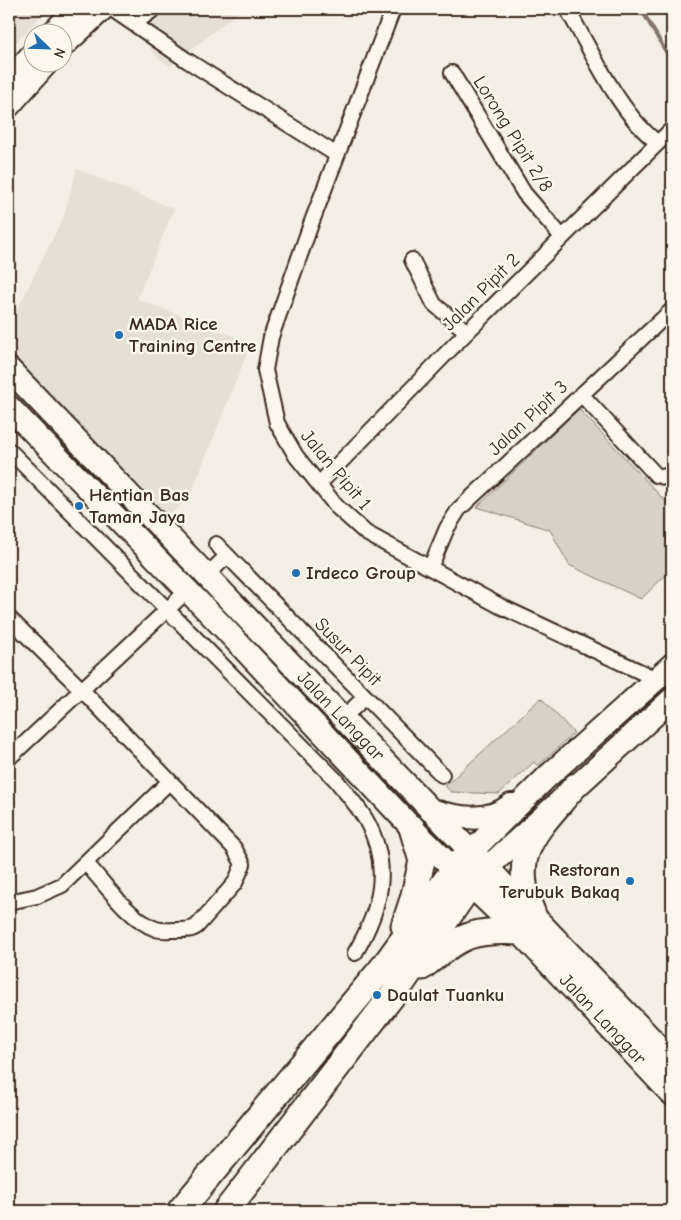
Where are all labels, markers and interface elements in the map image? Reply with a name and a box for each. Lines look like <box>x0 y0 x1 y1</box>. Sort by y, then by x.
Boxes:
north arrow <box>22 22 72 72</box>
text: N <box>50 45 69 60</box>
street label: Lorong Pipit 2/8 <box>469 72 557 196</box>
street label: Jalan Pipit 2 <box>438 249 524 335</box>
place label: MADA Rice Training Centre <box>129 313 256 357</box>
marker: MADA Rice Training Centre <box>113 329 125 341</box>
street label: Jalan Pipit 3 <box>484 376 572 460</box>
street label: Jalan Pipit 1 <box>296 425 376 515</box>
place label: Hentian Bas Taman Jaya <box>89 484 189 528</box>
marker: Hentian Bas Taman Jaya <box>73 500 85 512</box>
place label: Irdeco Group <box>306 562 416 584</box>
marker: Irdeco Group <box>290 567 302 579</box>
street label: Susur Pipit <box>310 613 386 691</box>
street label: Jalan Langgar <box>293 666 389 766</box>
place label: Restoran Terubuk Bakaq <box>499 859 620 903</box>
marker: Restoran Terubuk Bakaq <box>624 875 636 887</box>
street label: Jalan Langgar <box>555 969 651 1070</box>
place label: Daulat Tuanku <box>387 984 504 1006</box>
marker: Daulat Tuanku <box>371 989 383 1001</box>

